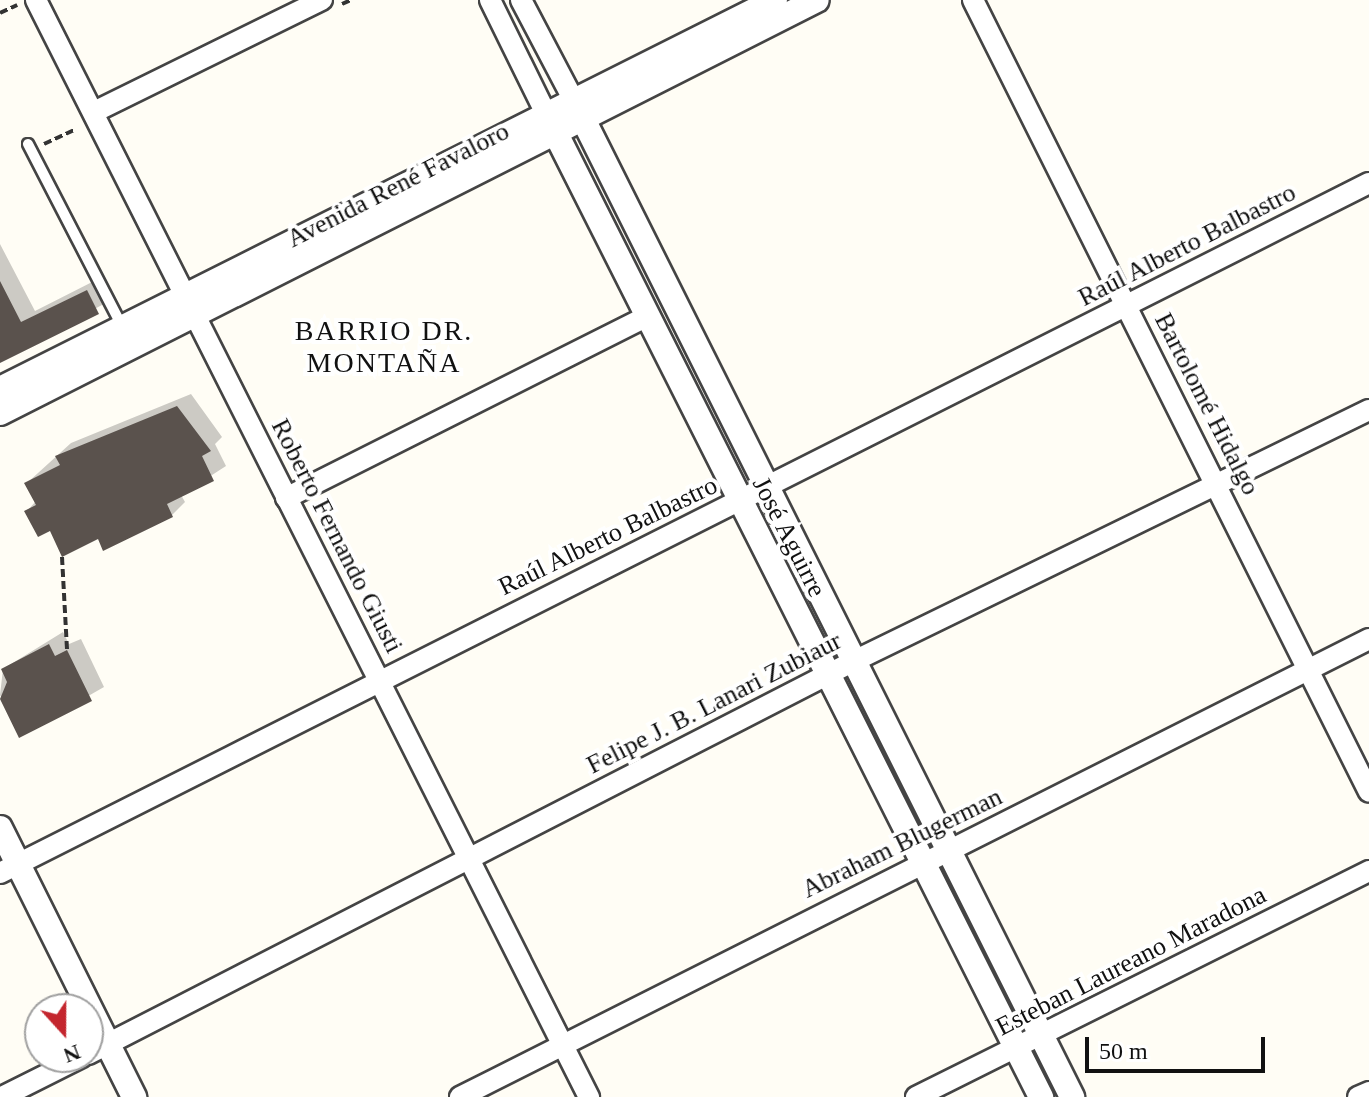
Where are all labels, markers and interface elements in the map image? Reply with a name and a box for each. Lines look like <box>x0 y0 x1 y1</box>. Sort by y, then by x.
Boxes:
street label: Avenida René Favaloro <box>282 115 514 255</box>
street label: Raúl Alberto Balbastro <box>1072 176 1302 314</box>
street label: Bartolomé Hidalgo <box>1148 308 1266 500</box>
district label: BARRIO DR. MONTAÑA <box>295 314 473 380</box>
street label: Roberto Fernando Giusti <box>264 414 410 658</box>
street label: Raúl Alberto Balbastro <box>493 469 723 603</box>
street label: José Aguirre <box>745 471 833 603</box>
street label: Felipe J. B. Lanari Zubiaur <box>581 625 847 781</box>
street label: Abraham Blugerman <box>797 781 1007 905</box>
street label: Esteban Laureano Maradona <box>991 879 1271 1043</box>
north arrow <box>24 993 104 1073</box>
scale bar <box>1089 1021 1269 1071</box>
text: 50 m <box>1099 1038 1148 1064</box>
text: N <box>60 1039 84 1069</box>

